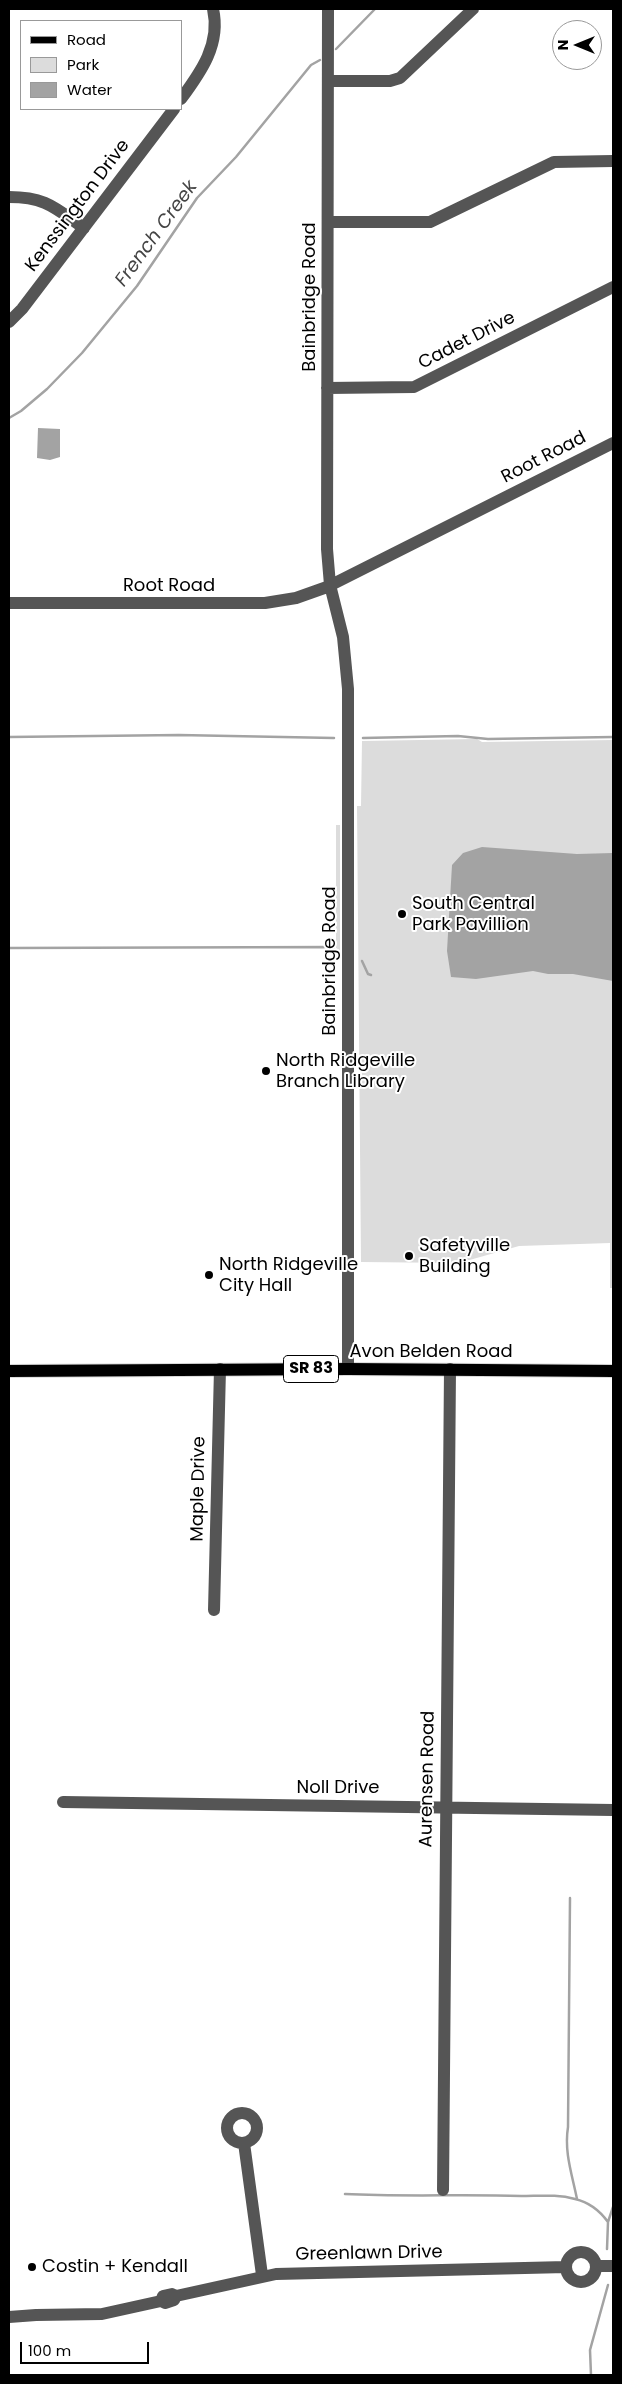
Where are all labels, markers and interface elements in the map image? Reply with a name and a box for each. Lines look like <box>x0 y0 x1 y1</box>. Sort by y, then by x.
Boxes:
legend <box>20 20 182 110</box>
north arrow <box>552 20 602 70</box>
text: Road <box>67 29 106 50</box>
text: N <box>553 40 573 50</box>
text: Park <box>67 54 99 75</box>
text: Water <box>67 79 112 100</box>
street label: Kenssington Drive <box>21 136 135 276</box>
water label: French Creek <box>111 177 203 291</box>
street label: Bainbridge Road <box>299 222 321 372</box>
street label: Cadet Drive <box>415 307 519 375</box>
street label: Root Road <box>498 427 590 489</box>
street label: Root Road <box>123 575 215 597</box>
street label: Bainbridge Road <box>319 886 341 1036</box>
place label: South Central Park Pavillion <box>412 893 535 936</box>
marker: South Central Park Pavillion <box>396 908 408 920</box>
place label: North Ridgeville Branch Library <box>276 1050 415 1092</box>
marker: North Ridgeville Branch Library <box>260 1065 272 1077</box>
place label: Safetyville Building <box>419 1235 510 1278</box>
marker: Safetyville Building <box>403 1250 415 1262</box>
place label: North Ridgeville City Hall <box>219 1254 358 1296</box>
marker: North Ridgeville City Hall <box>203 1269 215 1281</box>
street label: Avon Belden Road <box>349 1341 513 1363</box>
road number: SR 83 <box>284 1356 338 1382</box>
street label: Maple Drive <box>187 1436 211 1542</box>
street label: Aurensen Road <box>416 1710 440 1848</box>
street label: Noll Drive <box>297 1777 379 1799</box>
street label: Greenlawn Drive <box>295 2242 443 2266</box>
place label: Costin + Kendall <box>42 2256 188 2278</box>
marker: Costin + Kendall <box>26 2261 38 2273</box>
scale bar <box>22 2332 151 2364</box>
text: 100 m <box>28 2340 71 2361</box>

